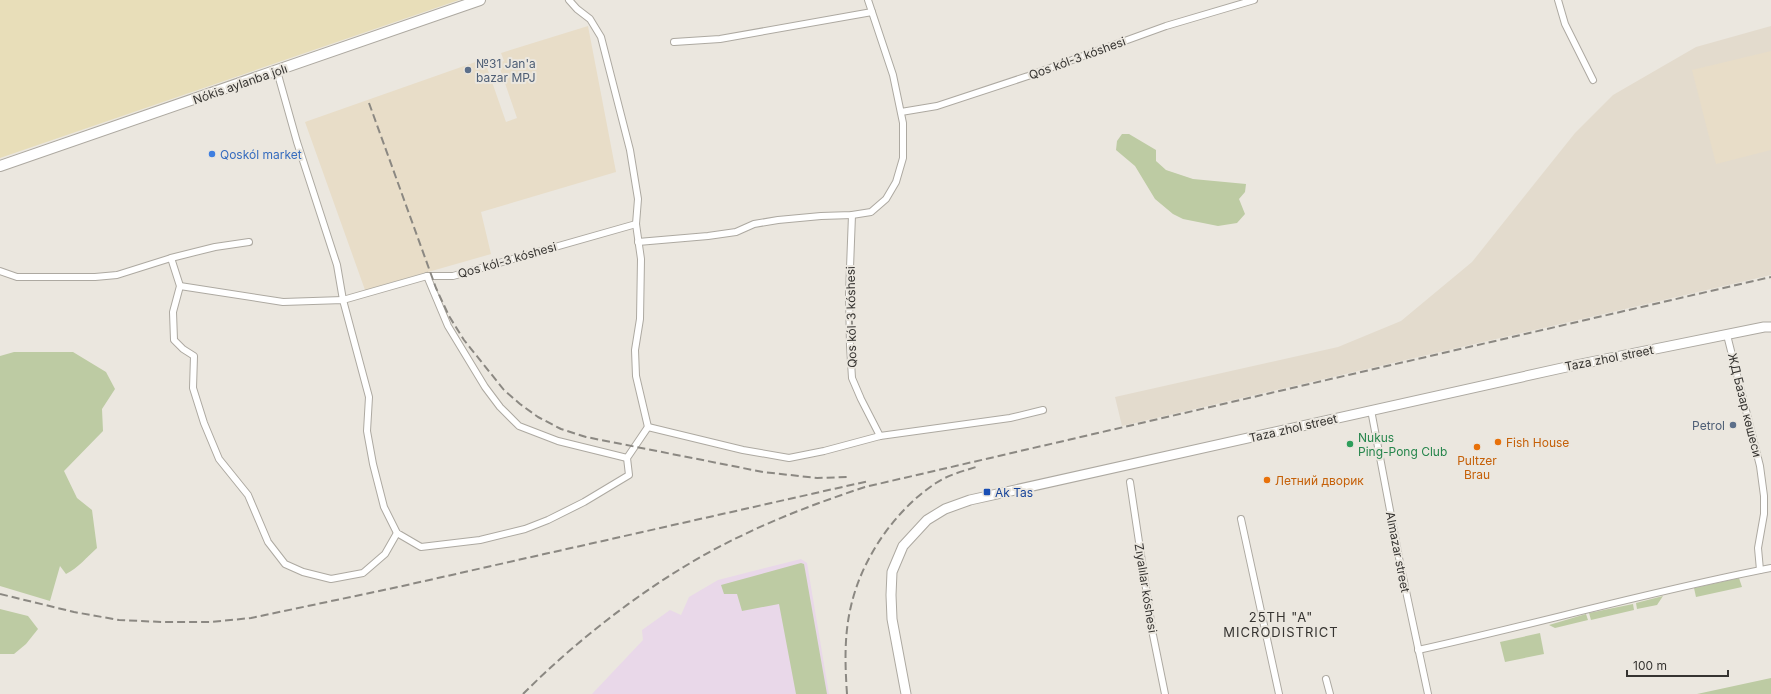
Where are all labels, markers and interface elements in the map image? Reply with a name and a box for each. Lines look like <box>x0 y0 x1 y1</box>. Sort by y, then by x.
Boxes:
street label: Qos kól-3 kóshesi <box>1027 34 1128 82</box>
place label: №31 Jan'a bazar MPJ <box>476 56 536 85</box>
street label: Nókis aylanba jolı <box>191 61 289 107</box>
marker: №31 Jan'a bazar MPJ <box>463 65 473 75</box>
place label: Qoskól market <box>220 147 302 162</box>
marker: Qoskól market <box>207 149 217 159</box>
street label: Qos kól-3 kóshesi <box>456 239 558 281</box>
street label: Qos kól-3 kóshesi <box>843 266 859 368</box>
street label: Taza zhol street <box>1563 342 1655 374</box>
street label: ЖД Базар көшеси <box>1725 351 1765 459</box>
street label: Taza zhol street <box>1247 411 1339 445</box>
place label: Petrol <box>1692 418 1725 433</box>
marker: Petrol <box>1728 420 1738 430</box>
place label: Nukus Ping-Pong Club <box>1358 430 1447 459</box>
place label: Fish House <box>1506 435 1569 450</box>
marker: Fish House <box>1493 437 1503 447</box>
marker: Nukus Ping-Pong Club <box>1345 439 1355 449</box>
marker: Pultzer Brau <box>1472 442 1482 452</box>
place label: Pultzer Brau <box>1457 453 1497 482</box>
place label: Летний дворик <box>1275 473 1364 488</box>
marker: Летний дворик <box>1262 475 1272 485</box>
place label: Ak Tas <box>995 485 1033 500</box>
marker: Ak Tas <box>982 487 992 497</box>
street label: Almazar street <box>1383 510 1413 594</box>
street label: Zıyalılar kóshesi <box>1132 542 1160 634</box>
district label: 25TH "A" MICRODISTRICT <box>1223 609 1339 640</box>
scale bar <box>1627 652 1728 678</box>
text: 100 m <box>1633 658 1667 673</box>

